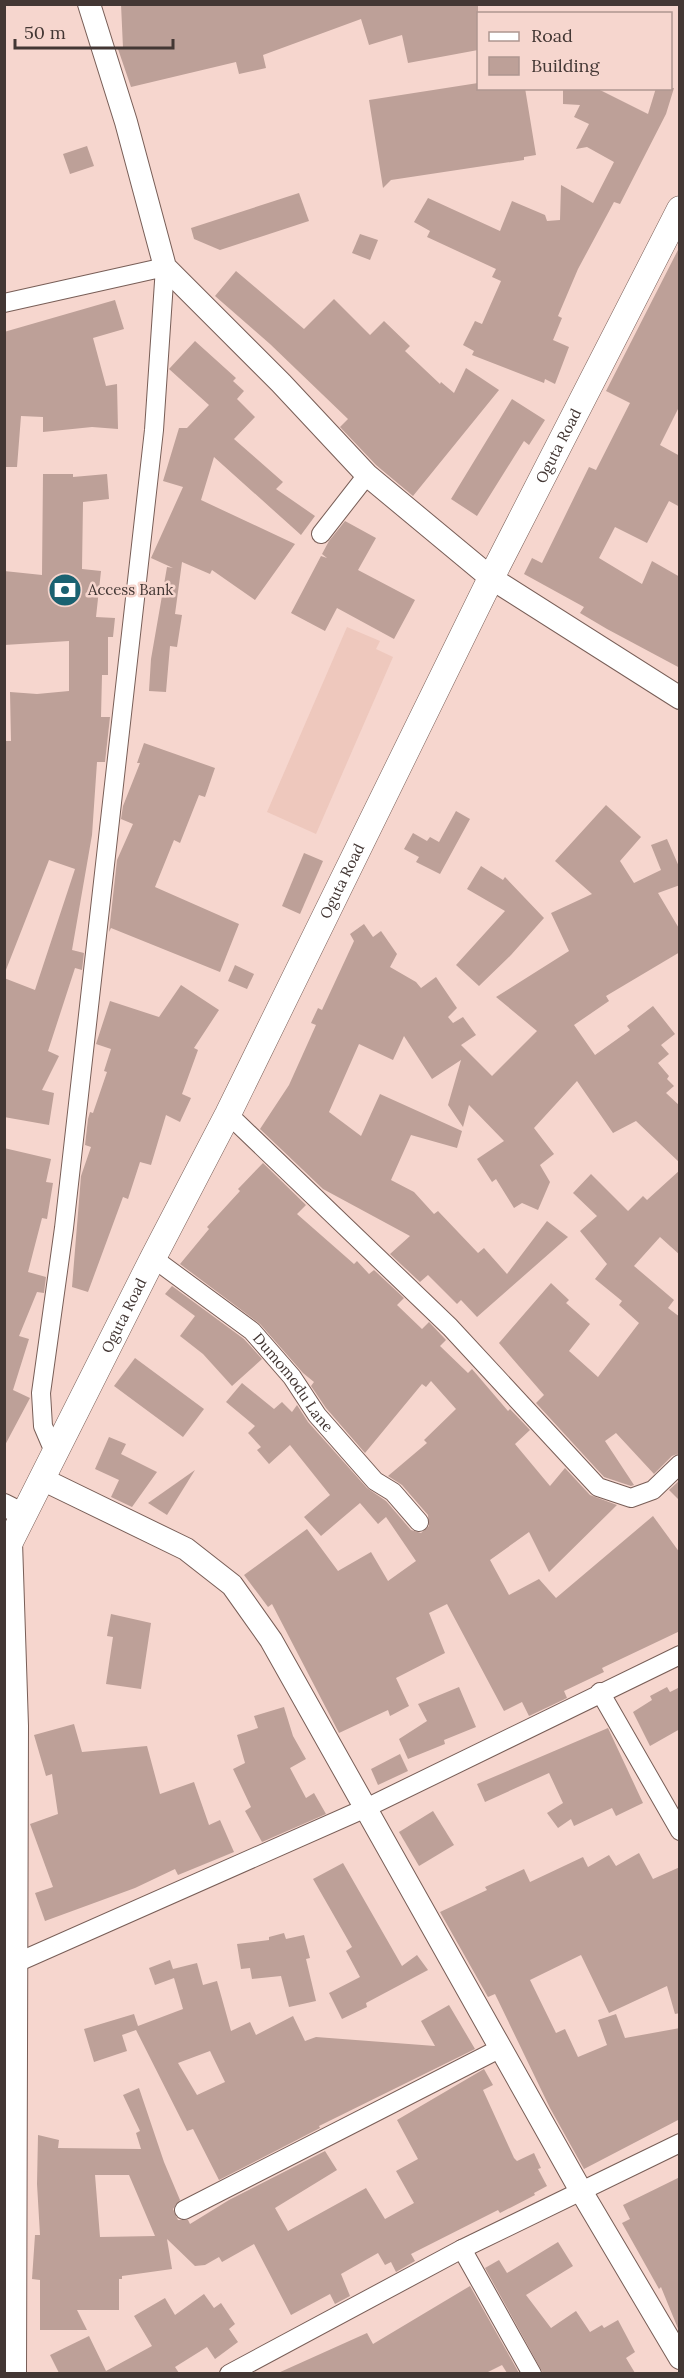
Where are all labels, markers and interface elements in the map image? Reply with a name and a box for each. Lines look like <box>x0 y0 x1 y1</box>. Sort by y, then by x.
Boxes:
scale bar <box>15 12 172 50</box>
legend <box>477 12 672 90</box>
text: 50 m <box>24 21 66 44</box>
text: Road <box>531 24 573 47</box>
text: Building <box>531 54 601 77</box>
street label: Oguta Road <box>531 405 585 486</box>
bank icon: Access Bank <box>47 572 83 608</box>
place label: Access Bank <box>87 580 173 599</box>
street label: Oguta Road <box>315 840 368 922</box>
street label: Oguta Road <box>97 1275 150 1356</box>
street label: Dumomodu Lane <box>249 1329 338 1436</box>

